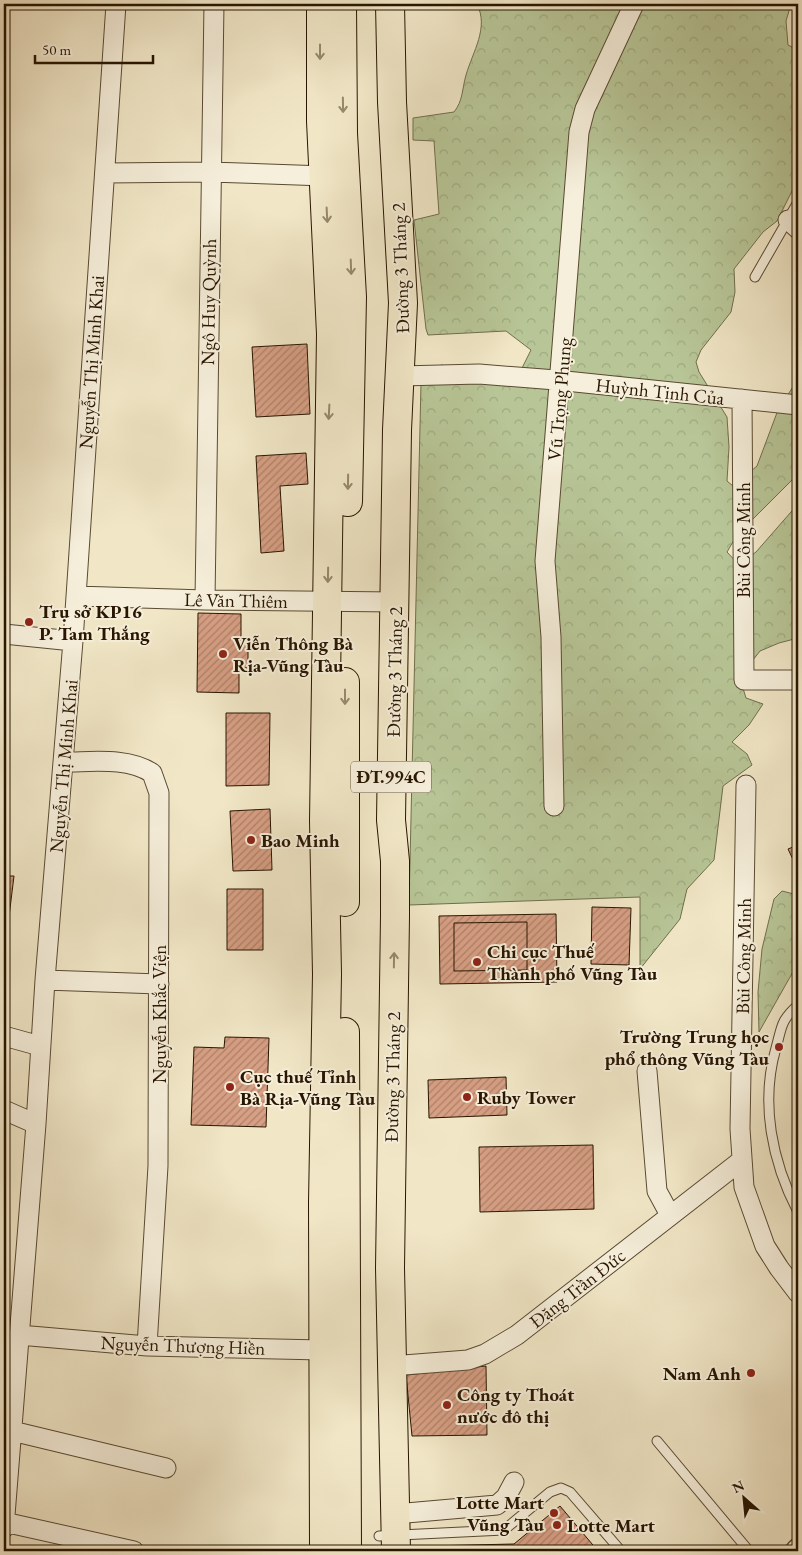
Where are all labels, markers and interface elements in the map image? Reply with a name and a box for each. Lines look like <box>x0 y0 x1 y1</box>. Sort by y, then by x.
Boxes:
scale bar <box>35 32 152 64</box>
text: 50 m <box>42 40 71 59</box>
one-way arrow <box>315 44 325 60</box>
one-way arrow <box>338 97 347 113</box>
street label: Đường 3 Tháng 2 <box>386 202 415 334</box>
one-way arrow <box>322 207 331 223</box>
street label: Ngô Huy Quỳnh <box>195 238 222 366</box>
one-way arrow <box>346 259 356 275</box>
street label: Nguyễn Thị Minh Khai <box>73 274 110 450</box>
street label: Vũ Trọng Phụng <box>542 336 577 462</box>
street label: Huỳnh Tịnh Của <box>594 372 726 411</box>
one-way arrow <box>325 404 334 420</box>
one-way arrow <box>343 474 353 490</box>
street label: Bùi Công Minh <box>731 482 756 598</box>
one-way arrow <box>323 566 333 582</box>
street label: Lê Văn Thiêm <box>184 587 288 614</box>
place label: Trụ sở KP16 P. Tam Thắng <box>39 599 150 646</box>
street label: Đường 3 Tháng 2 <box>381 606 408 738</box>
marker: Trụ sở KP16 P. Tam Thắng <box>23 616 35 628</box>
place label: Viễn Thông Bà Rịa-Vũng Tàu <box>233 631 354 678</box>
marker: Viễn Thông Bà Rịa-Vũng Tàu <box>217 648 229 660</box>
street label: Nguyễn Thị Minh Khai <box>43 678 84 854</box>
one-way arrow <box>340 688 350 705</box>
road number: ĐT.994C <box>351 762 431 792</box>
place label: Bao Minh <box>261 828 340 853</box>
marker: Bao Minh <box>245 834 257 846</box>
street label: Bùi Công Minh <box>730 897 757 1014</box>
place label: Chi cục Thuế Thành phố Vũng Tàu <box>487 939 658 986</box>
street label: Nguyễn Khắc Viện <box>147 945 172 1083</box>
one-way arrow <box>389 952 399 968</box>
marker: Chi cục Thuế Thành phố Vũng Tàu <box>471 956 483 968</box>
street label: Đường 3 Tháng 2 <box>379 1011 406 1143</box>
place label: Trường Trung học phổ thông Vũng Tàu <box>605 1024 770 1071</box>
marker: Trường Trung học phổ thông Vũng Tàu <box>773 1041 785 1053</box>
place label: Cục thuế Tỉnh Bà Rịa-Vũng Tàu <box>240 1064 376 1111</box>
marker: Cục thuế Tỉnh Bà Rịa-Vũng Tàu <box>224 1081 236 1093</box>
place label: Ruby Tower <box>477 1085 576 1110</box>
marker: Ruby Tower <box>461 1091 473 1103</box>
street label: Đặng Trần Đức <box>524 1243 631 1334</box>
street label: Nguyễn Thượng Hiền <box>100 1330 266 1361</box>
place label: Nam Anh <box>663 1361 741 1386</box>
marker: Nam Anh <box>745 1367 757 1379</box>
place label: Công ty Thoát nước đô thị <box>457 1382 574 1429</box>
marker: Công ty Thoát nước đô thị <box>441 1399 453 1411</box>
north arrow <box>720 1472 770 1522</box>
text: N <box>729 1476 748 1497</box>
place label: Lotte Mart Vũng Tàu <box>456 1490 545 1537</box>
marker: Lotte Mart Vũng Tàu <box>548 1507 560 1519</box>
place label: Lotte Mart <box>567 1513 655 1538</box>
marker: Lotte Mart <box>551 1519 563 1531</box>

